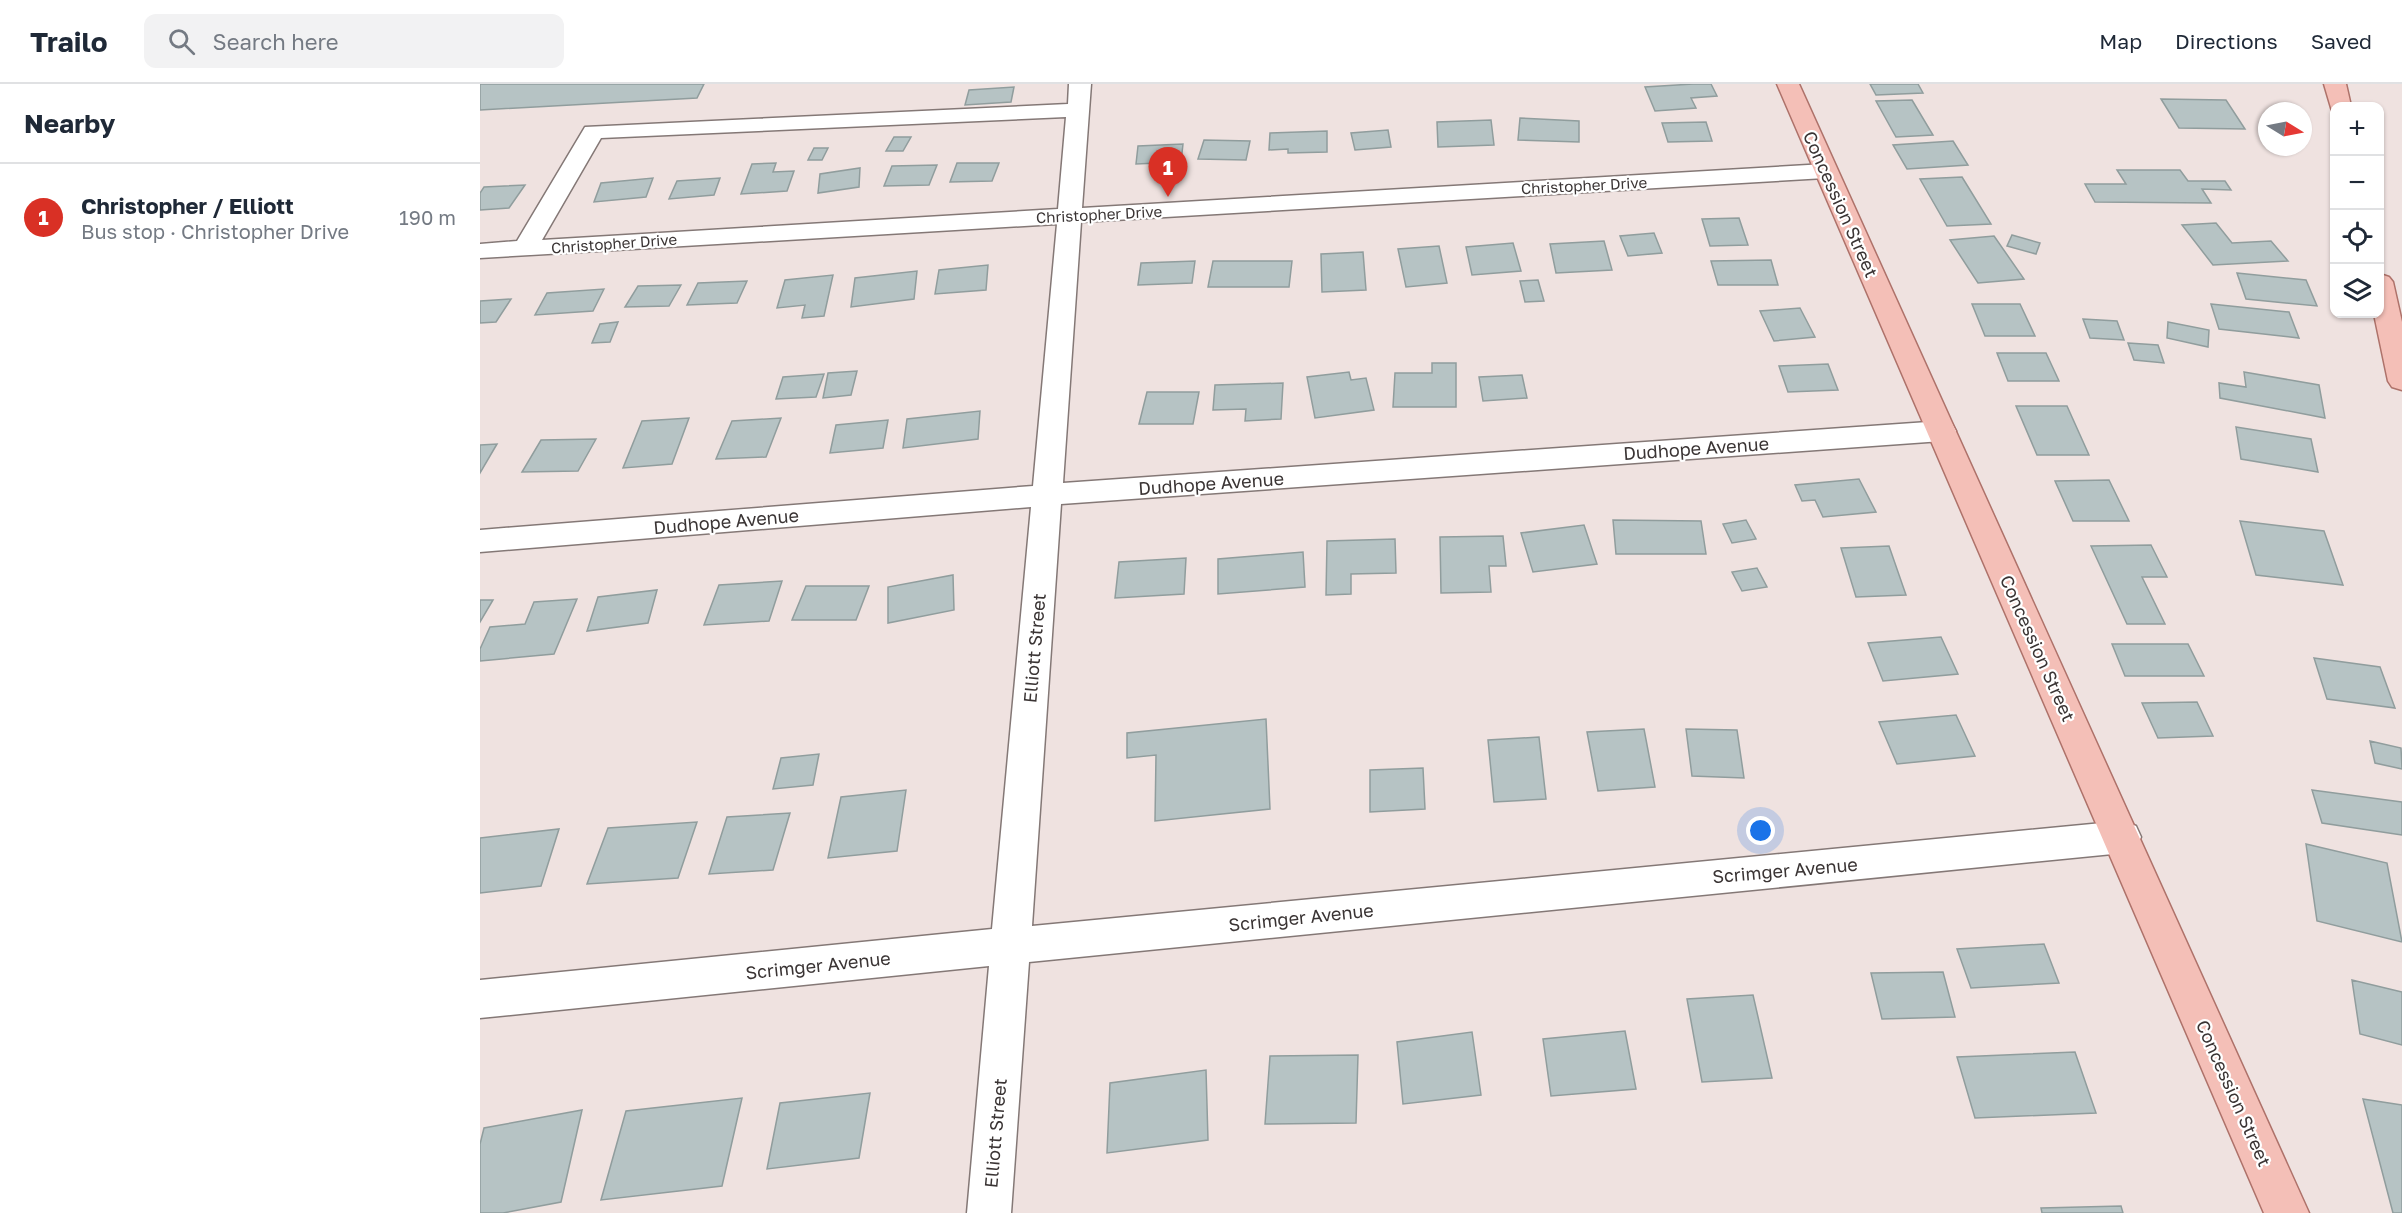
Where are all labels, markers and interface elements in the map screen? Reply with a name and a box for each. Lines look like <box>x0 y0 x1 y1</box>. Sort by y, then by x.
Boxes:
search box <box>144 14 564 68</box>
text: Trailo <box>30 25 108 58</box>
icon: search <box>165 25 198 58</box>
text: Search here <box>213 28 339 55</box>
text: Map <box>2099 28 2142 54</box>
text: Directions <box>2175 28 2278 54</box>
text: Saved <box>2311 28 2372 54</box>
north arrow <box>2258 102 2312 156</box>
map controls <box>2330 102 2384 318</box>
button: + <box>2330 102 2384 156</box>
text: Nearby <box>24 108 115 139</box>
street label: Concession Street <box>1799 127 1883 281</box>
pin: 1 <box>1148 147 1188 197</box>
button: − <box>2330 156 2384 210</box>
street label: Christopher Drive <box>1521 173 1648 197</box>
text: Christopher / Elliott <box>81 192 294 219</box>
street label: Christopher Drive <box>1036 202 1163 226</box>
text: 1 <box>38 205 49 229</box>
text: 190 m <box>399 205 456 229</box>
button: locate <box>2330 210 2384 264</box>
text: Bus stop · Christopher Drive <box>81 219 349 243</box>
street label: Christopher Drive <box>550 230 678 256</box>
button: layers <box>2330 264 2384 318</box>
street label: Dudhope Avenue <box>1622 432 1770 464</box>
street label: Dudhope Avenue <box>1137 467 1285 499</box>
street label: Dudhope Avenue <box>652 504 800 538</box>
street label: Concession Street <box>1996 571 2080 725</box>
street label: Elliott Street <box>1018 592 1050 704</box>
your location <box>1746 816 1775 845</box>
street label: Scrimger Avenue <box>1711 853 1859 887</box>
street label: Scrimger Avenue <box>1227 898 1375 936</box>
street label: Scrimger Avenue <box>744 946 892 984</box>
street label: Concession Street <box>2192 1016 2276 1170</box>
street label: Elliott Street <box>979 1077 1011 1189</box>

